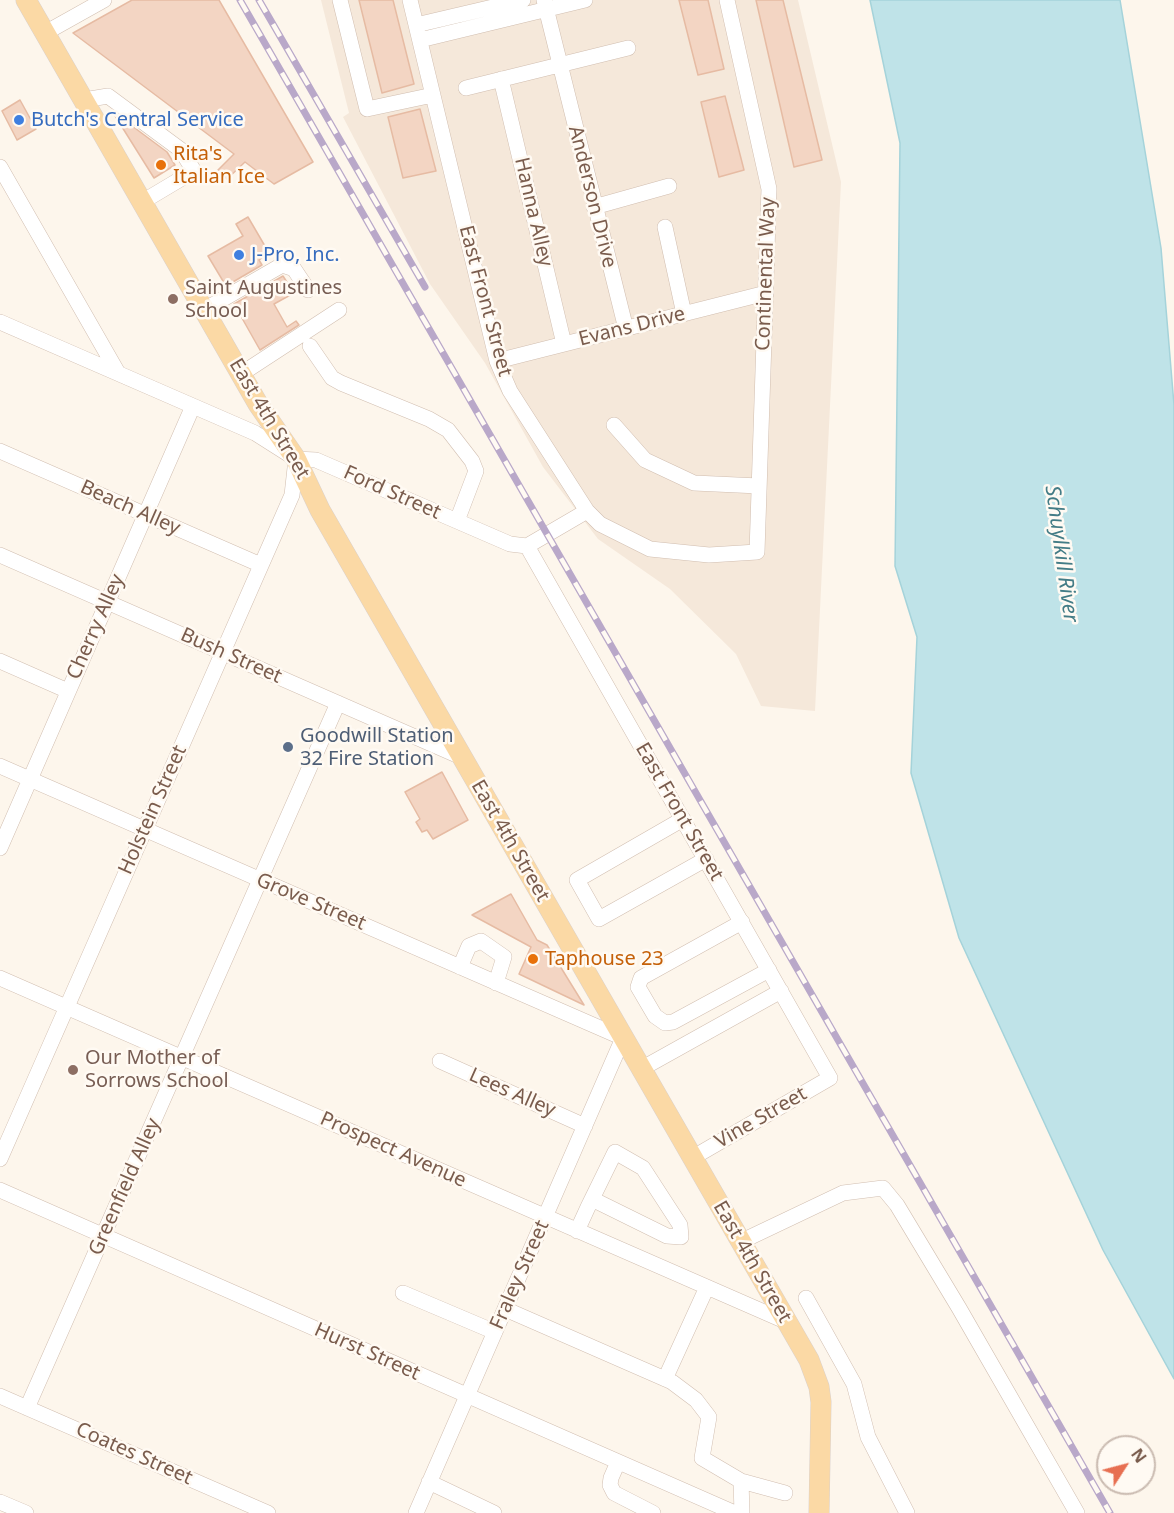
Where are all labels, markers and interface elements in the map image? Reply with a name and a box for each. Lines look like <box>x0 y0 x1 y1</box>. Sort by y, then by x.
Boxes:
place label: Butch's Central Service <box>31 108 244 132</box>
marker: Butch's Central Service <box>12 113 26 127</box>
street label: Anderson Drive <box>563 123 621 271</box>
place label: Rita's Italian Ice <box>173 142 265 189</box>
street label: Hanna Alley <box>509 155 557 269</box>
marker: Rita's Italian Ice <box>154 158 168 172</box>
street label: Continental Way <box>751 197 781 351</box>
street label: East Front Street <box>453 223 517 379</box>
place label: J-Pro, Inc. <box>251 243 340 267</box>
marker: J-Pro, Inc. <box>232 248 246 262</box>
place label: Saint Augustines School <box>185 276 342 323</box>
marker: Saint Augustines School <box>166 292 180 306</box>
street label: Evans Drive <box>576 302 688 352</box>
street label: East 4th Street <box>224 354 314 484</box>
street label: Ford Street <box>340 461 444 525</box>
street label: Beach Alley <box>76 475 184 541</box>
water label: Schuylkill River <box>1039 484 1083 624</box>
street label: Cherry Alley <box>62 571 130 683</box>
street label: Bush Street <box>177 623 285 689</box>
place label: Goodwill Station 32 Fire Station <box>300 724 454 771</box>
street label: East Front Street <box>630 739 728 885</box>
marker: Goodwill Station 32 Fire Station <box>281 740 295 754</box>
street label: Holstein Street <box>114 742 192 878</box>
street label: East 4th Street <box>466 776 554 906</box>
street label: Grove Street <box>253 868 369 936</box>
place label: Taphouse 23 <box>545 947 664 971</box>
marker: Taphouse 23 <box>526 952 540 966</box>
place label: Our Mother of Sorrows School <box>85 1046 229 1093</box>
marker: Our Mother of Sorrows School <box>66 1063 80 1077</box>
street label: Lees Alley <box>465 1063 559 1123</box>
street label: Vine Street <box>711 1082 811 1154</box>
street label: Prospect Avenue <box>316 1107 470 1193</box>
street label: Greenfield Alley <box>84 1115 166 1259</box>
street label: East 4th Street <box>708 1197 796 1327</box>
street label: Fraley Street <box>485 1217 555 1333</box>
street label: Hurst Street <box>310 1318 424 1386</box>
street label: Coates Street <box>72 1418 196 1490</box>
north arrow <box>1096 1435 1156 1495</box>
text: N <box>1126 1444 1152 1467</box>

